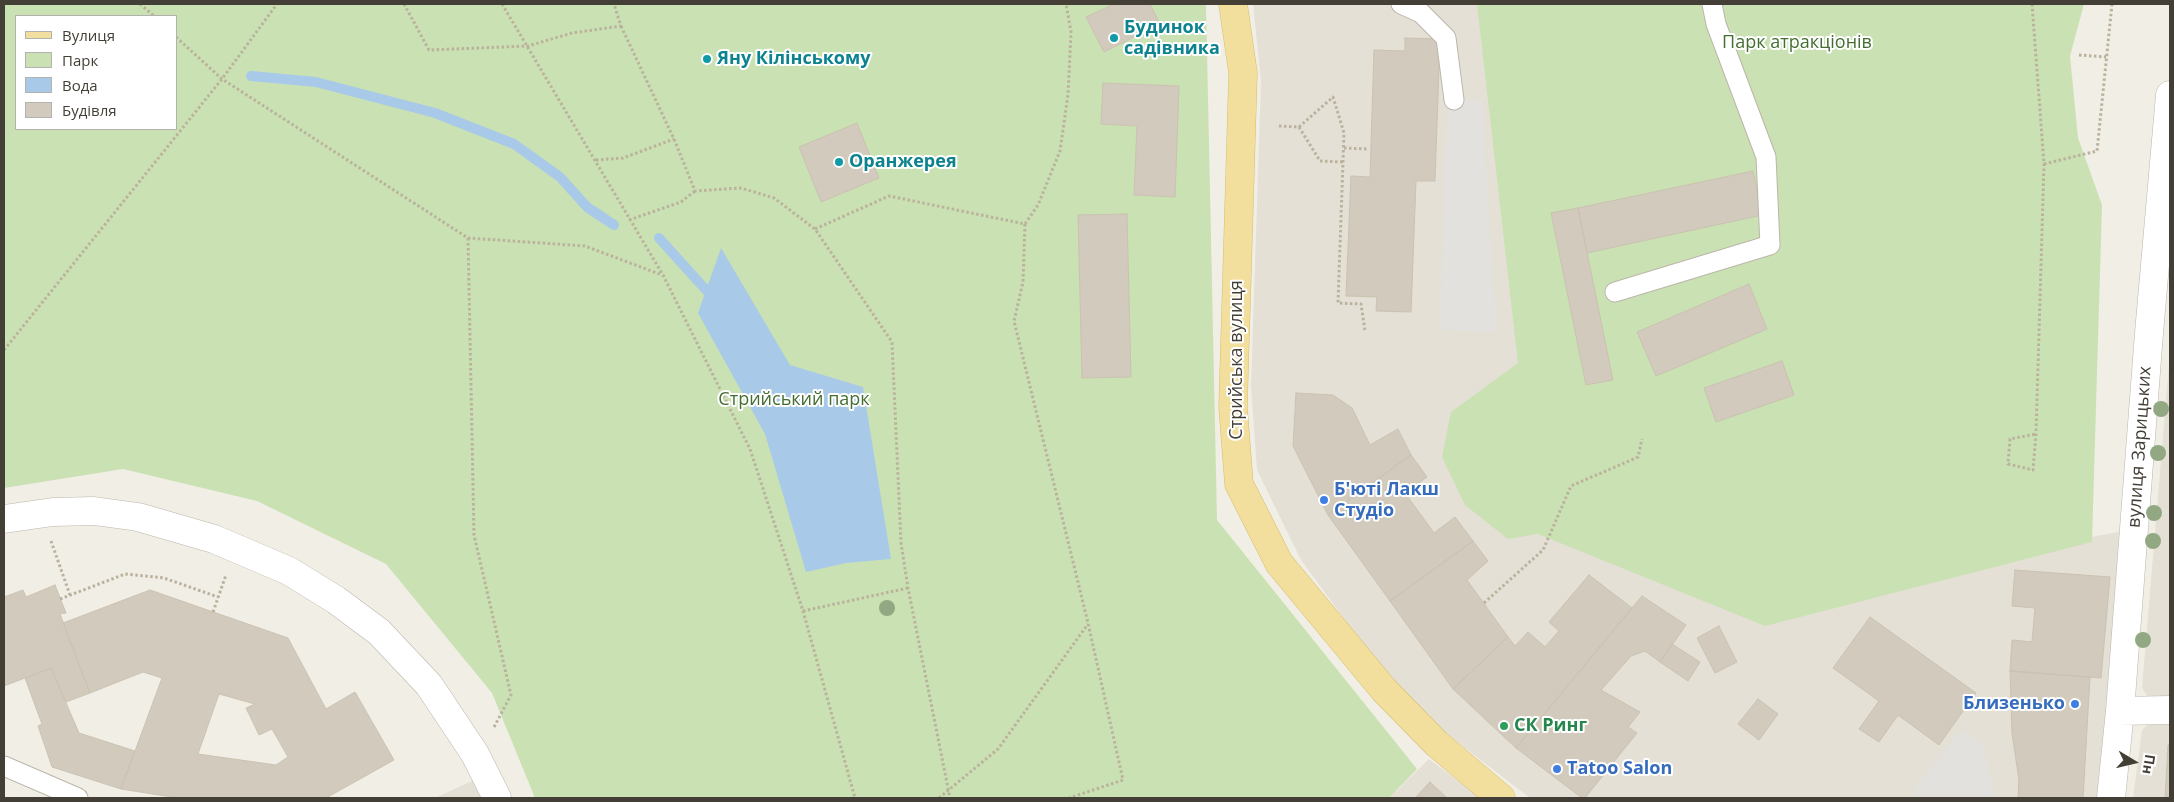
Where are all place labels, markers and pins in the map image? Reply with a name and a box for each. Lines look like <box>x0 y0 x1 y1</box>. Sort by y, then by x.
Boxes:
place label: Будинок садівника <box>1124 17 1220 59</box>
marker: Будинок садівника <box>1108 32 1120 44</box>
place label: Яну Кілінському <box>717 48 870 70</box>
marker: Яну Кілінському <box>701 53 713 65</box>
place label: Оранжерея <box>849 151 957 173</box>
marker: Оранжерея <box>833 156 845 168</box>
place label: Б'юті Лакш Студіо <box>1334 479 1439 522</box>
marker: Б'юті Лакш Студіо <box>1318 494 1330 506</box>
place label: Близенько <box>1963 693 2065 715</box>
marker: Близенько <box>2069 698 2081 710</box>
place label: СК Ринг <box>1514 715 1587 737</box>
marker: СК Ринг <box>1498 720 1510 732</box>
place label: Tatoo Salon <box>1567 758 1672 780</box>
marker: Tatoo Salon <box>1551 763 1563 775</box>

